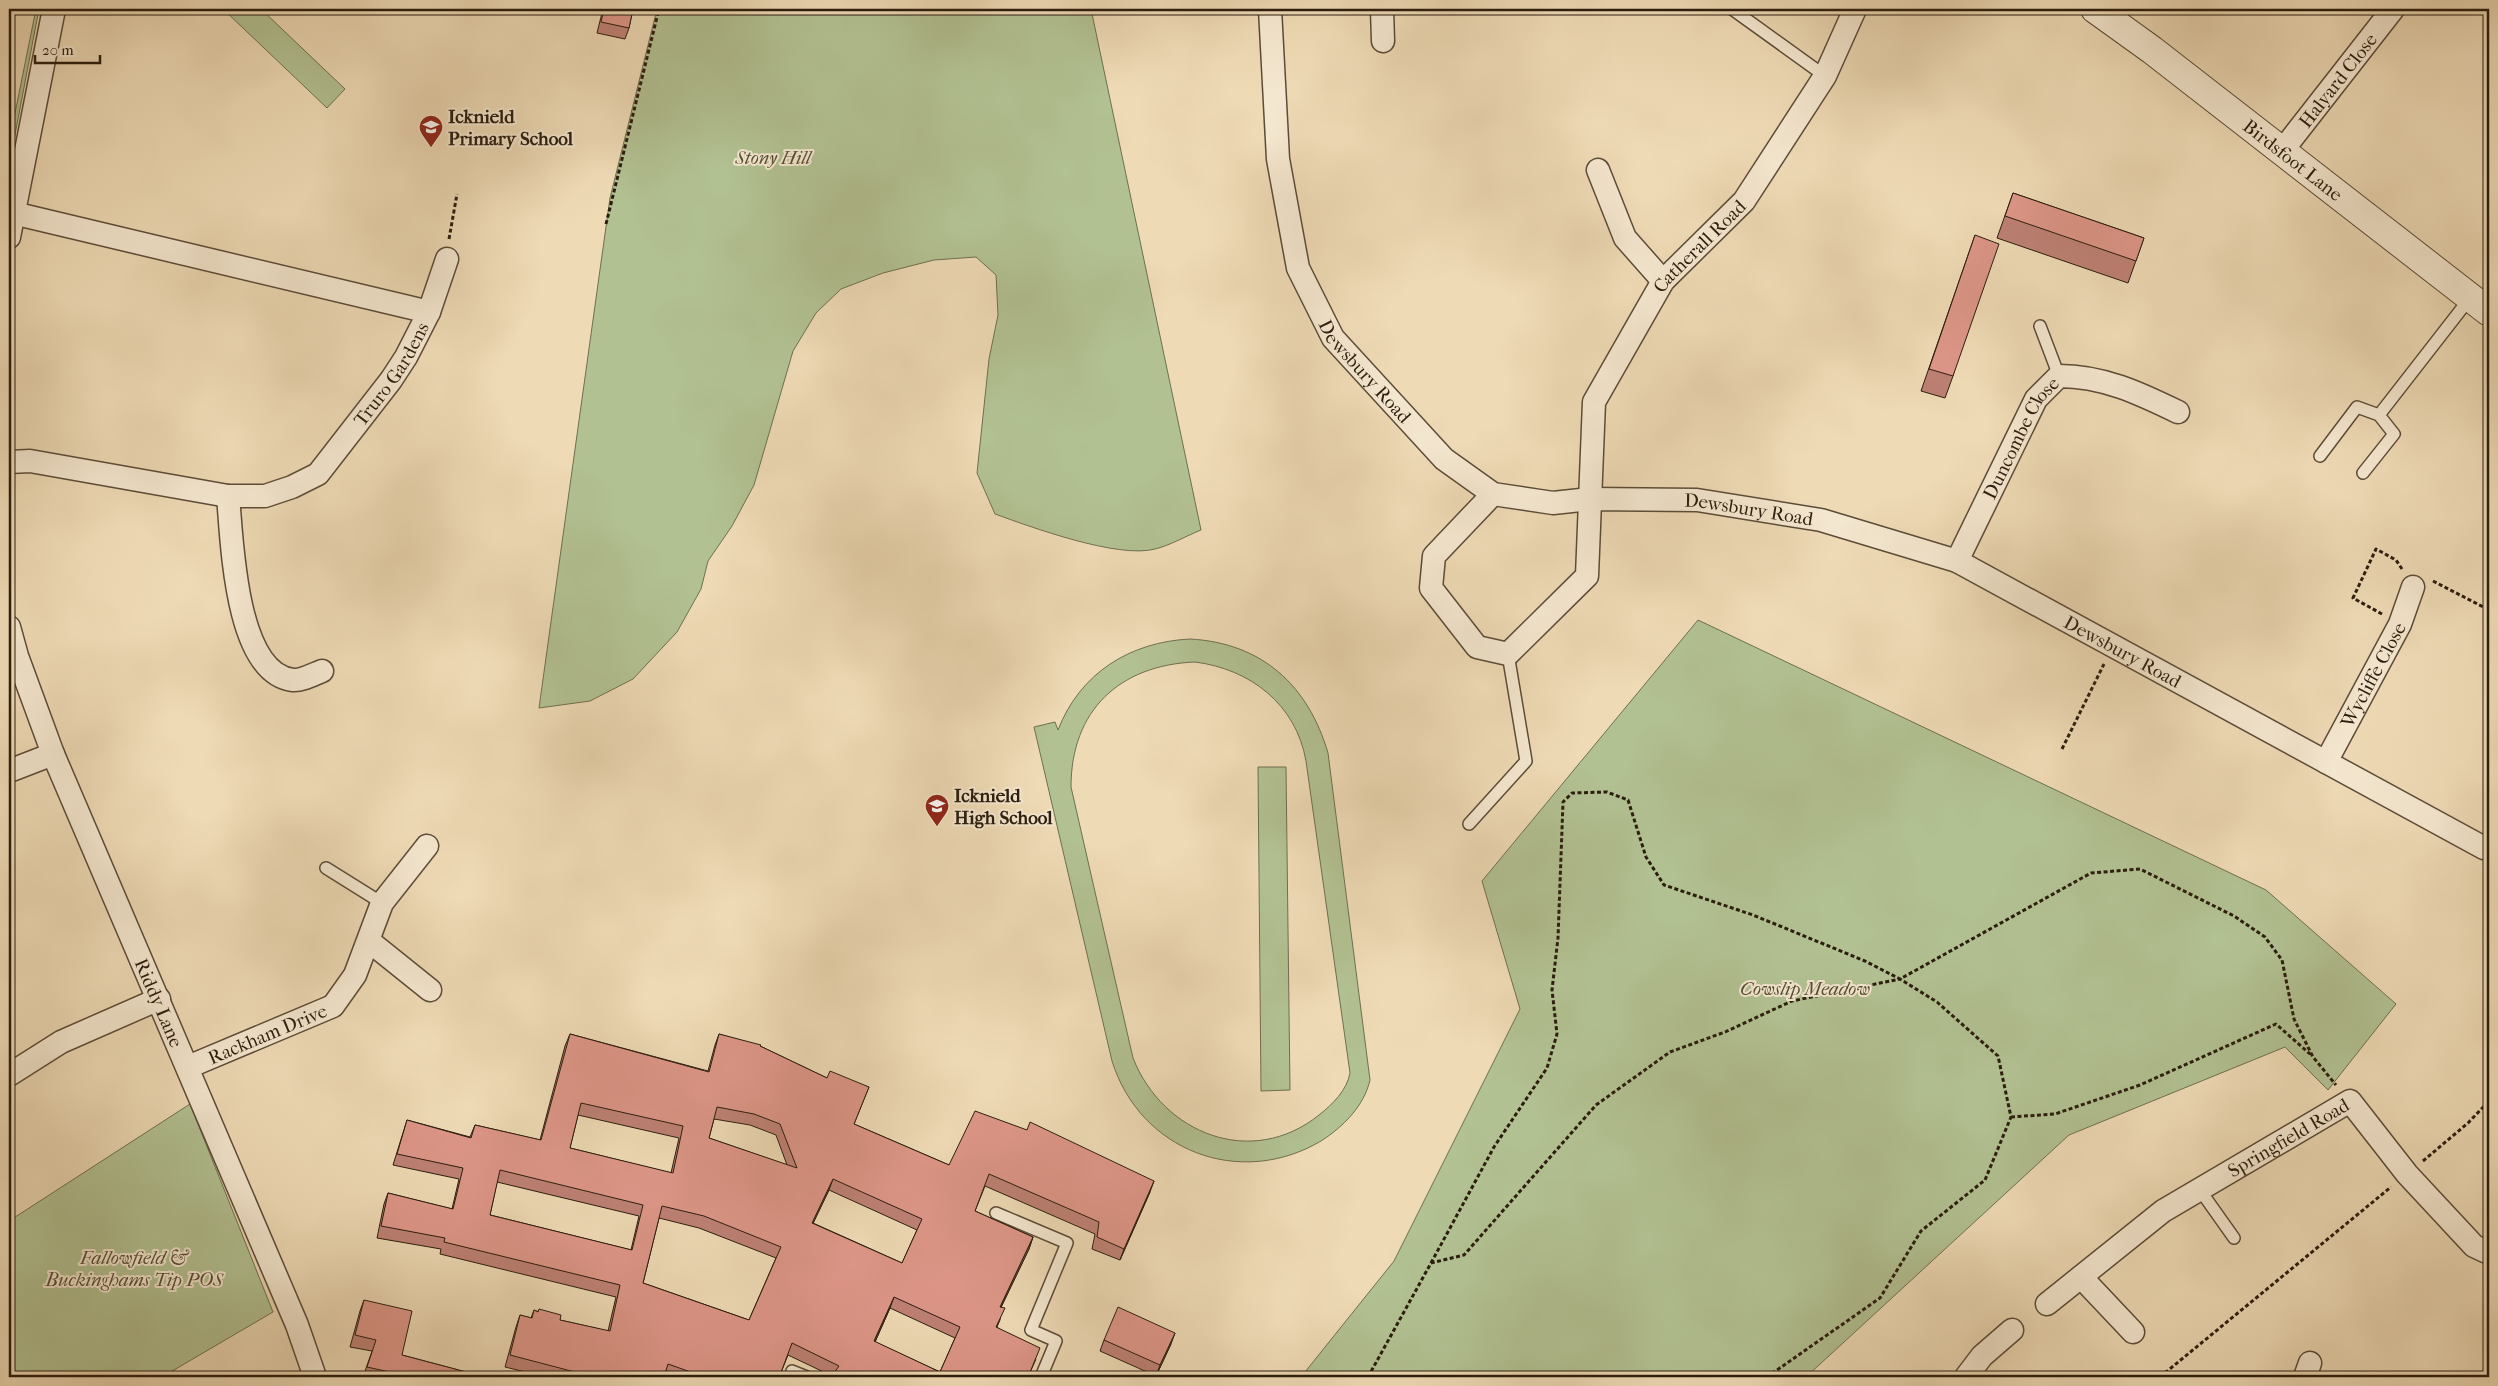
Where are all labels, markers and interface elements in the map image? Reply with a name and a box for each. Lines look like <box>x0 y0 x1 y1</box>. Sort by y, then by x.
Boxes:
street label: Halyard Close <box>2295 29 2382 132</box>
scale bar <box>35 32 100 64</box>
text: 20 m <box>42 41 74 59</box>
place label: Icknield Primary School <box>448 106 574 150</box>
school or university icon: Icknield Primary School <box>418 114 444 148</box>
street label: Birdsfoot Lane <box>2238 115 2347 206</box>
park label: Stony Hill <box>734 147 813 169</box>
street label: Catherall Road <box>1649 195 1751 296</box>
street label: Dewsbury Road <box>1314 316 1416 428</box>
street label: Truro Gardens <box>350 319 434 431</box>
street label: Duncombe Close <box>1979 373 2064 503</box>
street label: Dewsbury Road <box>1684 490 1815 531</box>
street label: Dewsbury Road <box>2060 611 2185 693</box>
street label: Wycliffe Close <box>2336 619 2411 732</box>
place label: Icknield High School <box>954 785 1053 829</box>
school or university icon: Icknield High School <box>924 793 950 827</box>
street label: Riddy Lane <box>130 955 187 1051</box>
park label: Cowslip Meadow <box>1740 978 1870 1000</box>
street label: Rackham Drive <box>205 1000 330 1069</box>
street label: Springfield Road <box>2224 1094 2354 1182</box>
park label: Fallowfield & Buckinghams Tip POS <box>44 1247 224 1291</box>

